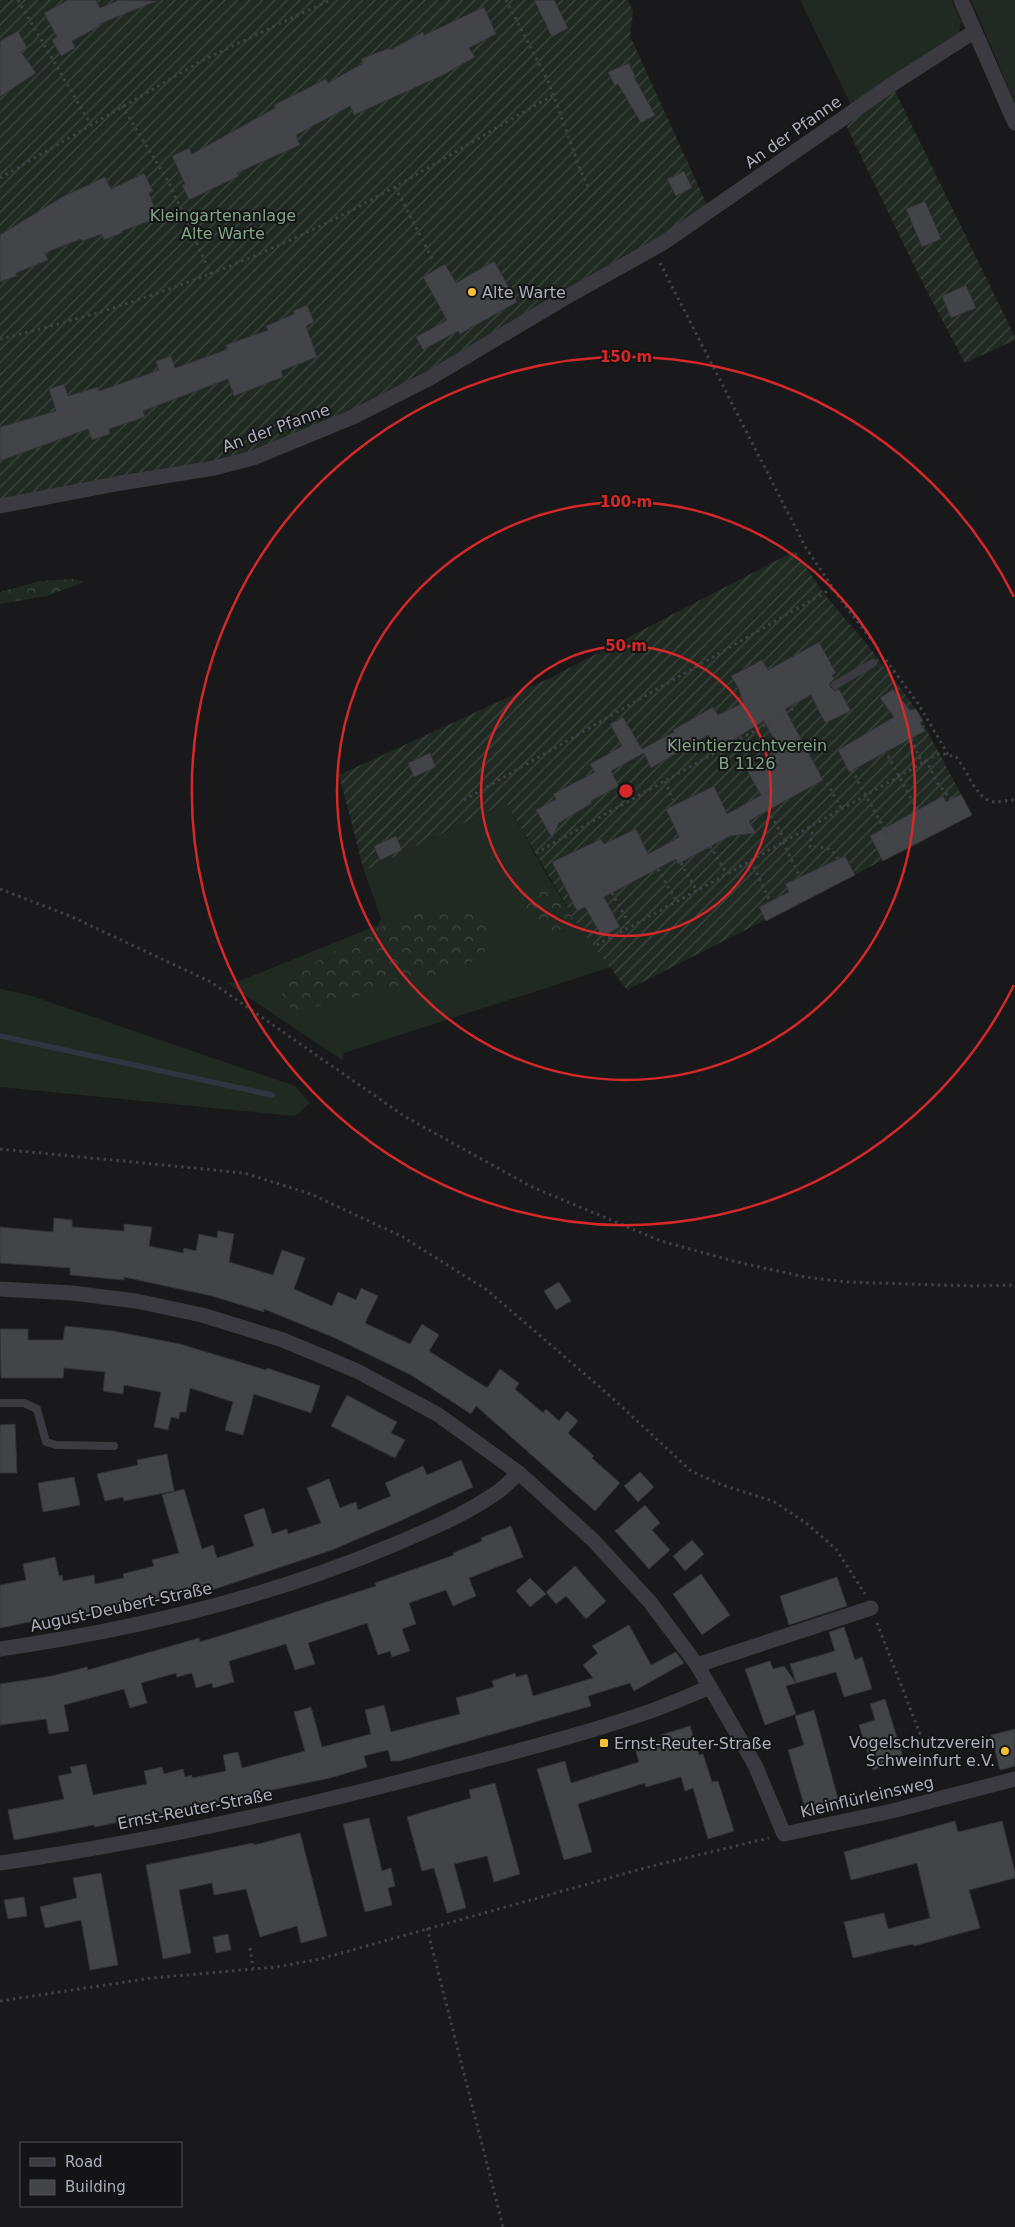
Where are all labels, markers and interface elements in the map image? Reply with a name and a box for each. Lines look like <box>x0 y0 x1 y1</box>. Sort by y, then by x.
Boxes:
street label: An der Pfanne <box>741 92 845 172</box>
park label: Kleingartenanlage Alte Warte <box>150 206 296 243</box>
place label: Alte Warte <box>482 283 566 302</box>
marker: Alte Warte <box>466 286 478 298</box>
text: 150 m <box>600 348 652 366</box>
street label: An der Pfanne <box>220 400 332 456</box>
text: 100 m <box>600 493 652 511</box>
text: 50 m <box>605 637 647 655</box>
park label: Kleintierzuchtverein B 1126 <box>667 736 827 773</box>
centre of rings <box>617 782 635 800</box>
street label: August-Deubert-Straße <box>28 1578 214 1636</box>
place label: Vogelschutzverein Schweinfurt e.V. <box>849 1733 995 1770</box>
place label: Ernst-Reuter-Straße <box>614 1734 772 1753</box>
marker: Ernst-Reuter-Straße <box>598 1737 610 1749</box>
marker: Vogelschutzverein Schweinfurt e.V. <box>999 1745 1011 1757</box>
street label: Kleinflürleinsweg <box>798 1772 936 1822</box>
street label: Ernst-Reuter-Straße <box>116 1785 274 1833</box>
legend <box>20 2142 182 2207</box>
text: Road <box>65 2153 103 2171</box>
text: Building <box>65 2178 126 2196</box>

